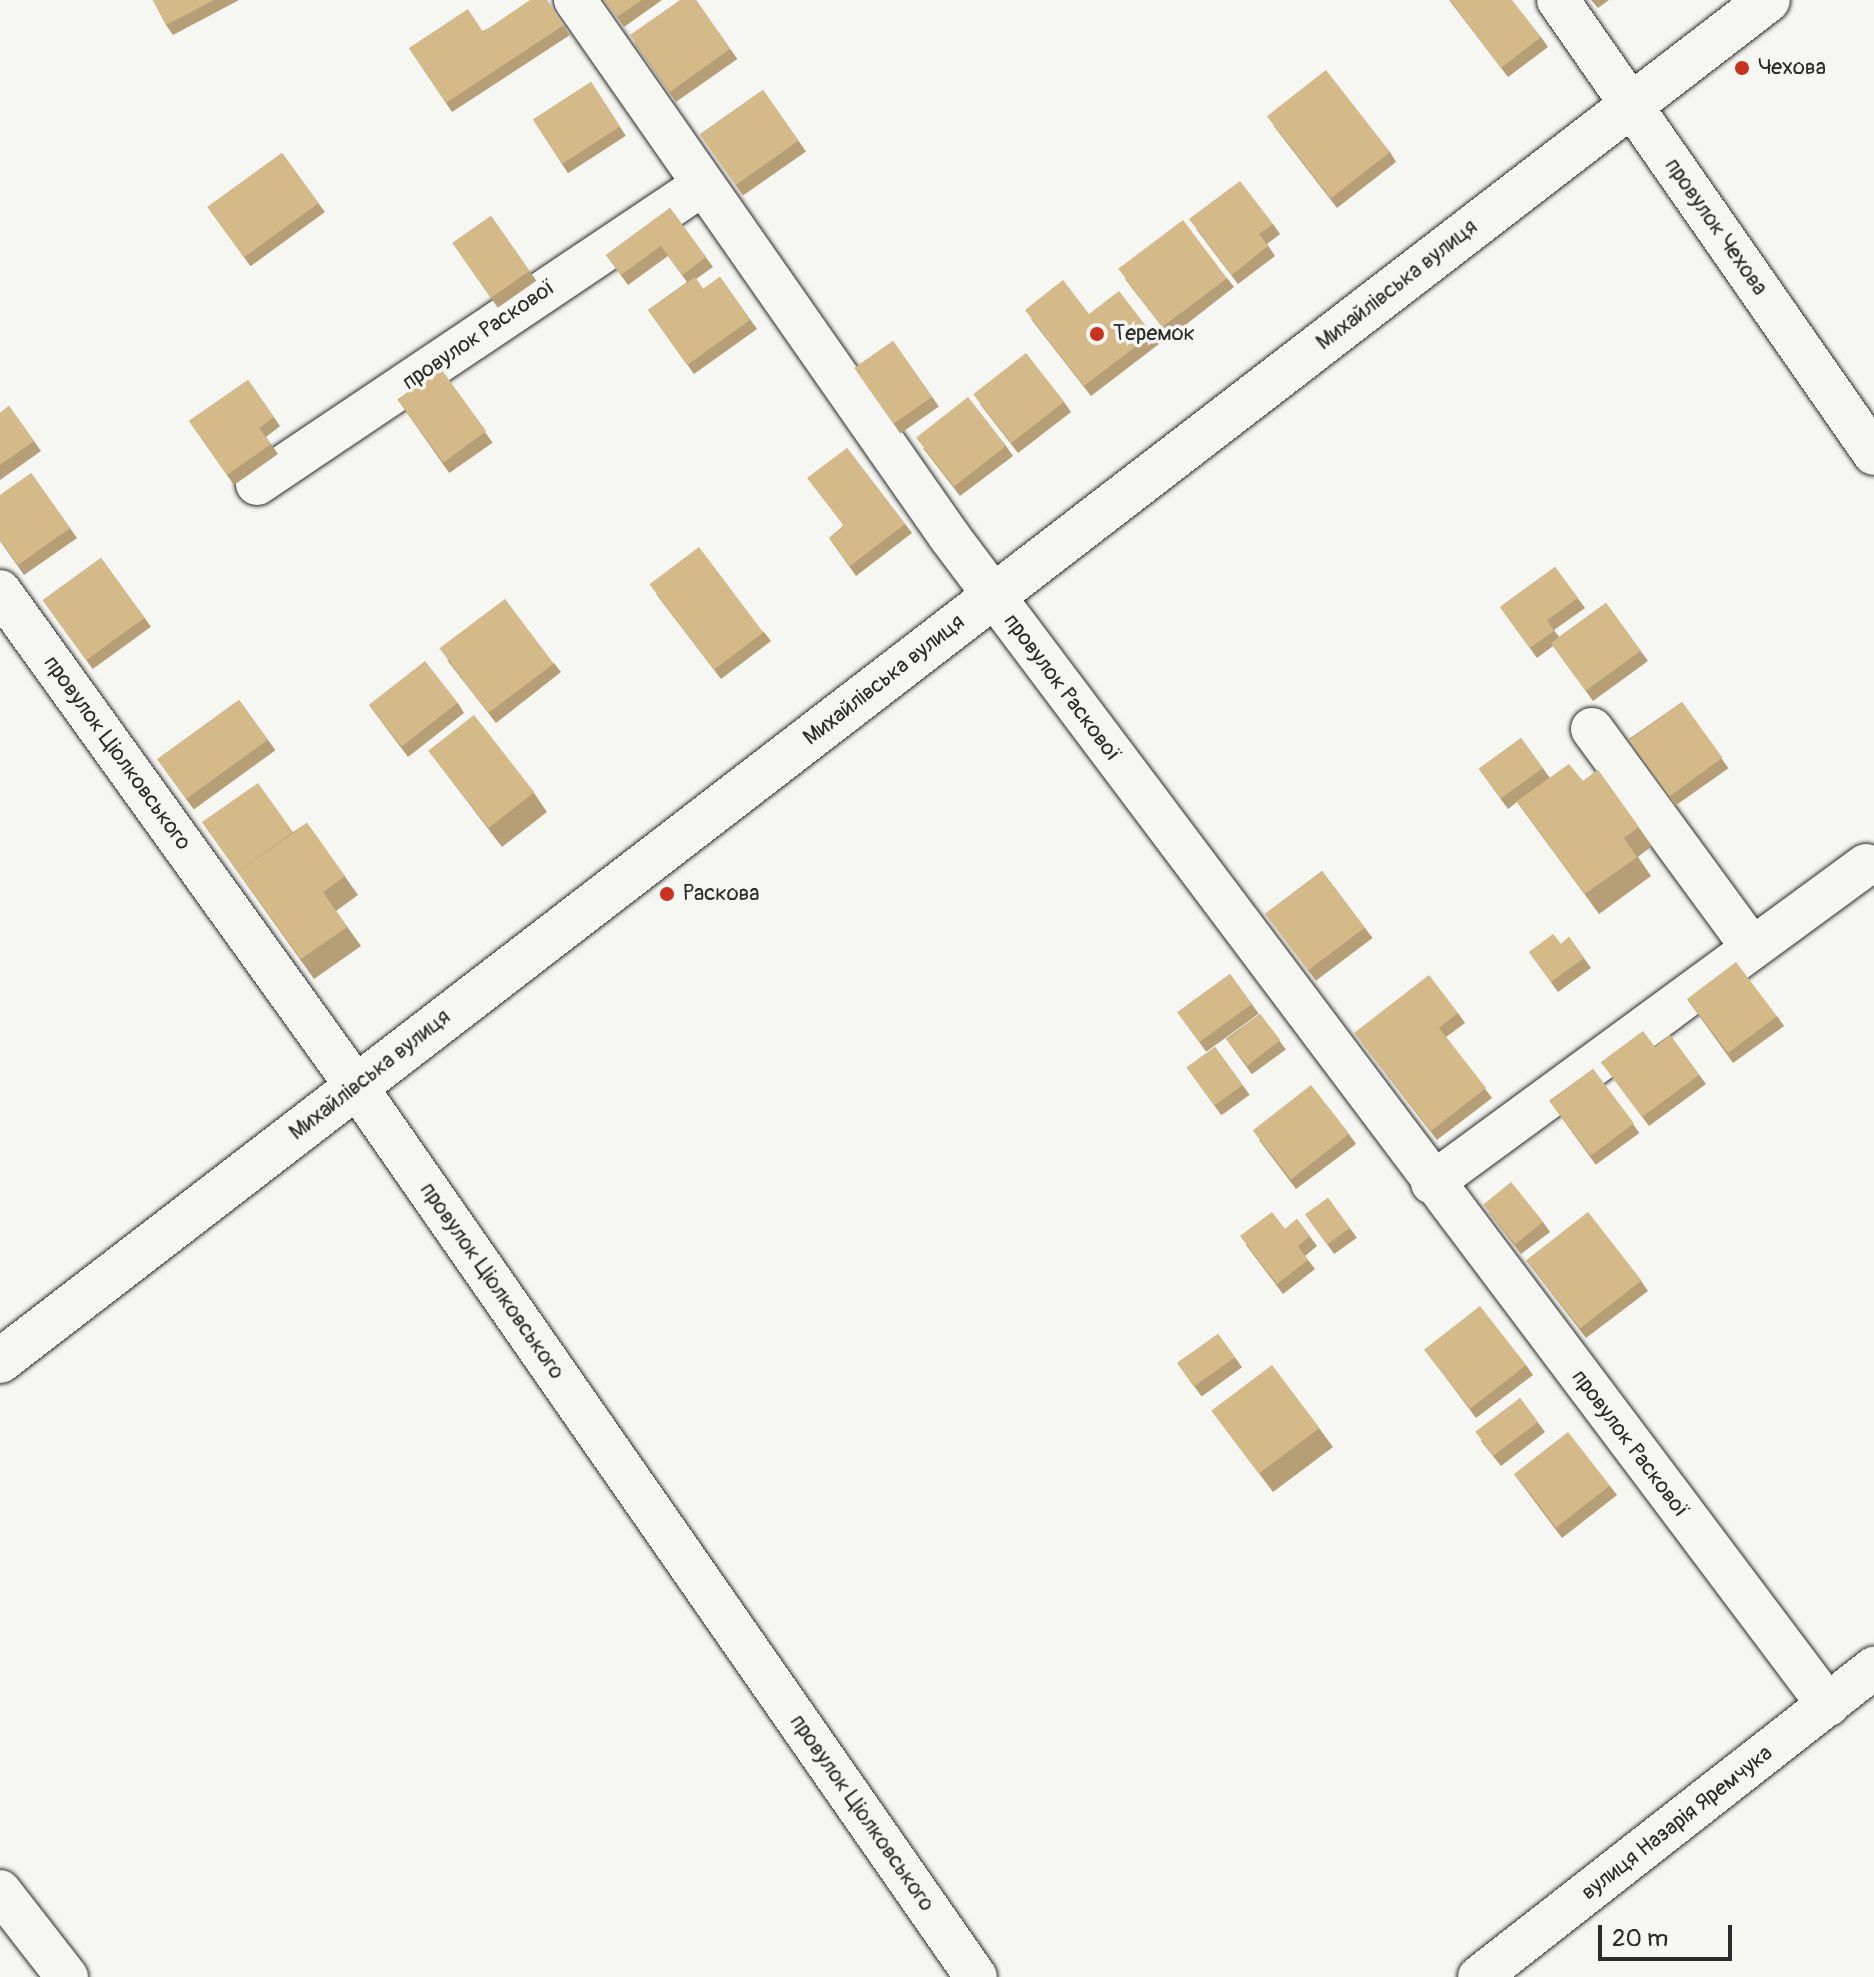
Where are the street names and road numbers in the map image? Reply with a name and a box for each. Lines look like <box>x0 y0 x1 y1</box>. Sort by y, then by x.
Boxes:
street label: провулок Чехова <box>1659 153 1773 301</box>
street label: Михайлівська вулиця <box>1311 214 1483 356</box>
street label: провулок Раскової <box>398 274 560 396</box>
street label: Михайлівська вулиця <box>798 609 970 751</box>
street label: провулок Раскової <box>998 609 1126 767</box>
street label: провулок Ціолковського <box>38 651 196 855</box>
street label: Михайлівська вулиця <box>284 1004 456 1146</box>
street label: провулок Ціолковського <box>414 1178 570 1384</box>
street label: провулок Раскової <box>1566 1365 1694 1523</box>
street label: провулок Ціолковського <box>784 1710 940 1916</box>
street label: вулиця Назарія Яремчука <box>1576 1740 1778 1906</box>

